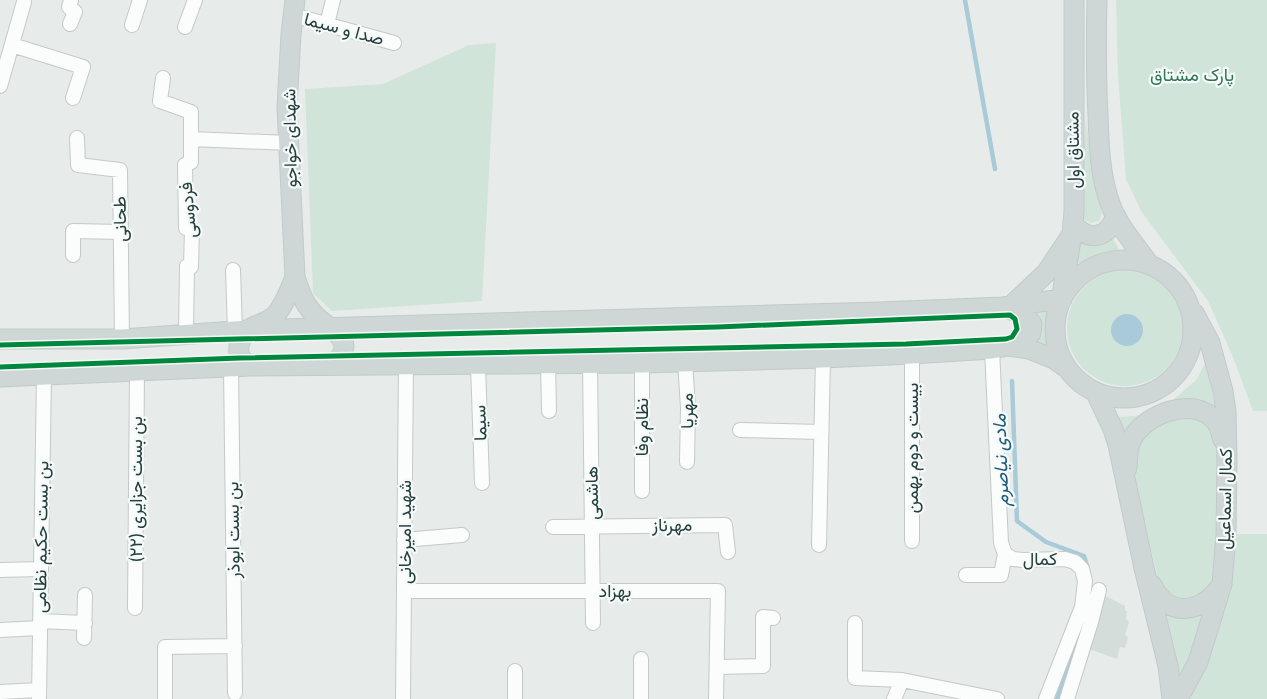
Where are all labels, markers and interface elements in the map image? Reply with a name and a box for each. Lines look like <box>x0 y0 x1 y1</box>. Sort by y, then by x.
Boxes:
street label: صدا و سیما <box>302 7 387 50</box>
park label: پارک مشتاق <box>1150 63 1234 87</box>
street label: شهدای خواجو <box>277 89 302 187</box>
street label: مشتاق اول <box>1060 111 1085 189</box>
street label: فردوسی <box>174 181 201 239</box>
street label: طحانی <box>108 196 131 242</box>
street label: بیست و دوم بهمن <box>900 383 924 513</box>
street label: مهریا <box>675 393 698 429</box>
street label: نظام وفا <box>630 398 654 456</box>
street label: سیما <box>467 405 491 441</box>
water label: مادی نیاصرم <box>986 413 1015 508</box>
street label: بن بست جزایری (۲۲) <box>124 416 147 562</box>
street label: کمال اسماعیل <box>1212 448 1237 550</box>
street label: بن بست حکیم نظامی <box>28 461 54 613</box>
street label: هاشمی <box>580 466 603 520</box>
street label: شهید امیرخانی <box>393 480 416 584</box>
street label: بن بست ابوذر <box>220 481 245 580</box>
street label: مهرناز <box>651 513 692 536</box>
street label: کمال <box>1023 547 1057 570</box>
street label: بهزاد <box>599 579 631 602</box>

